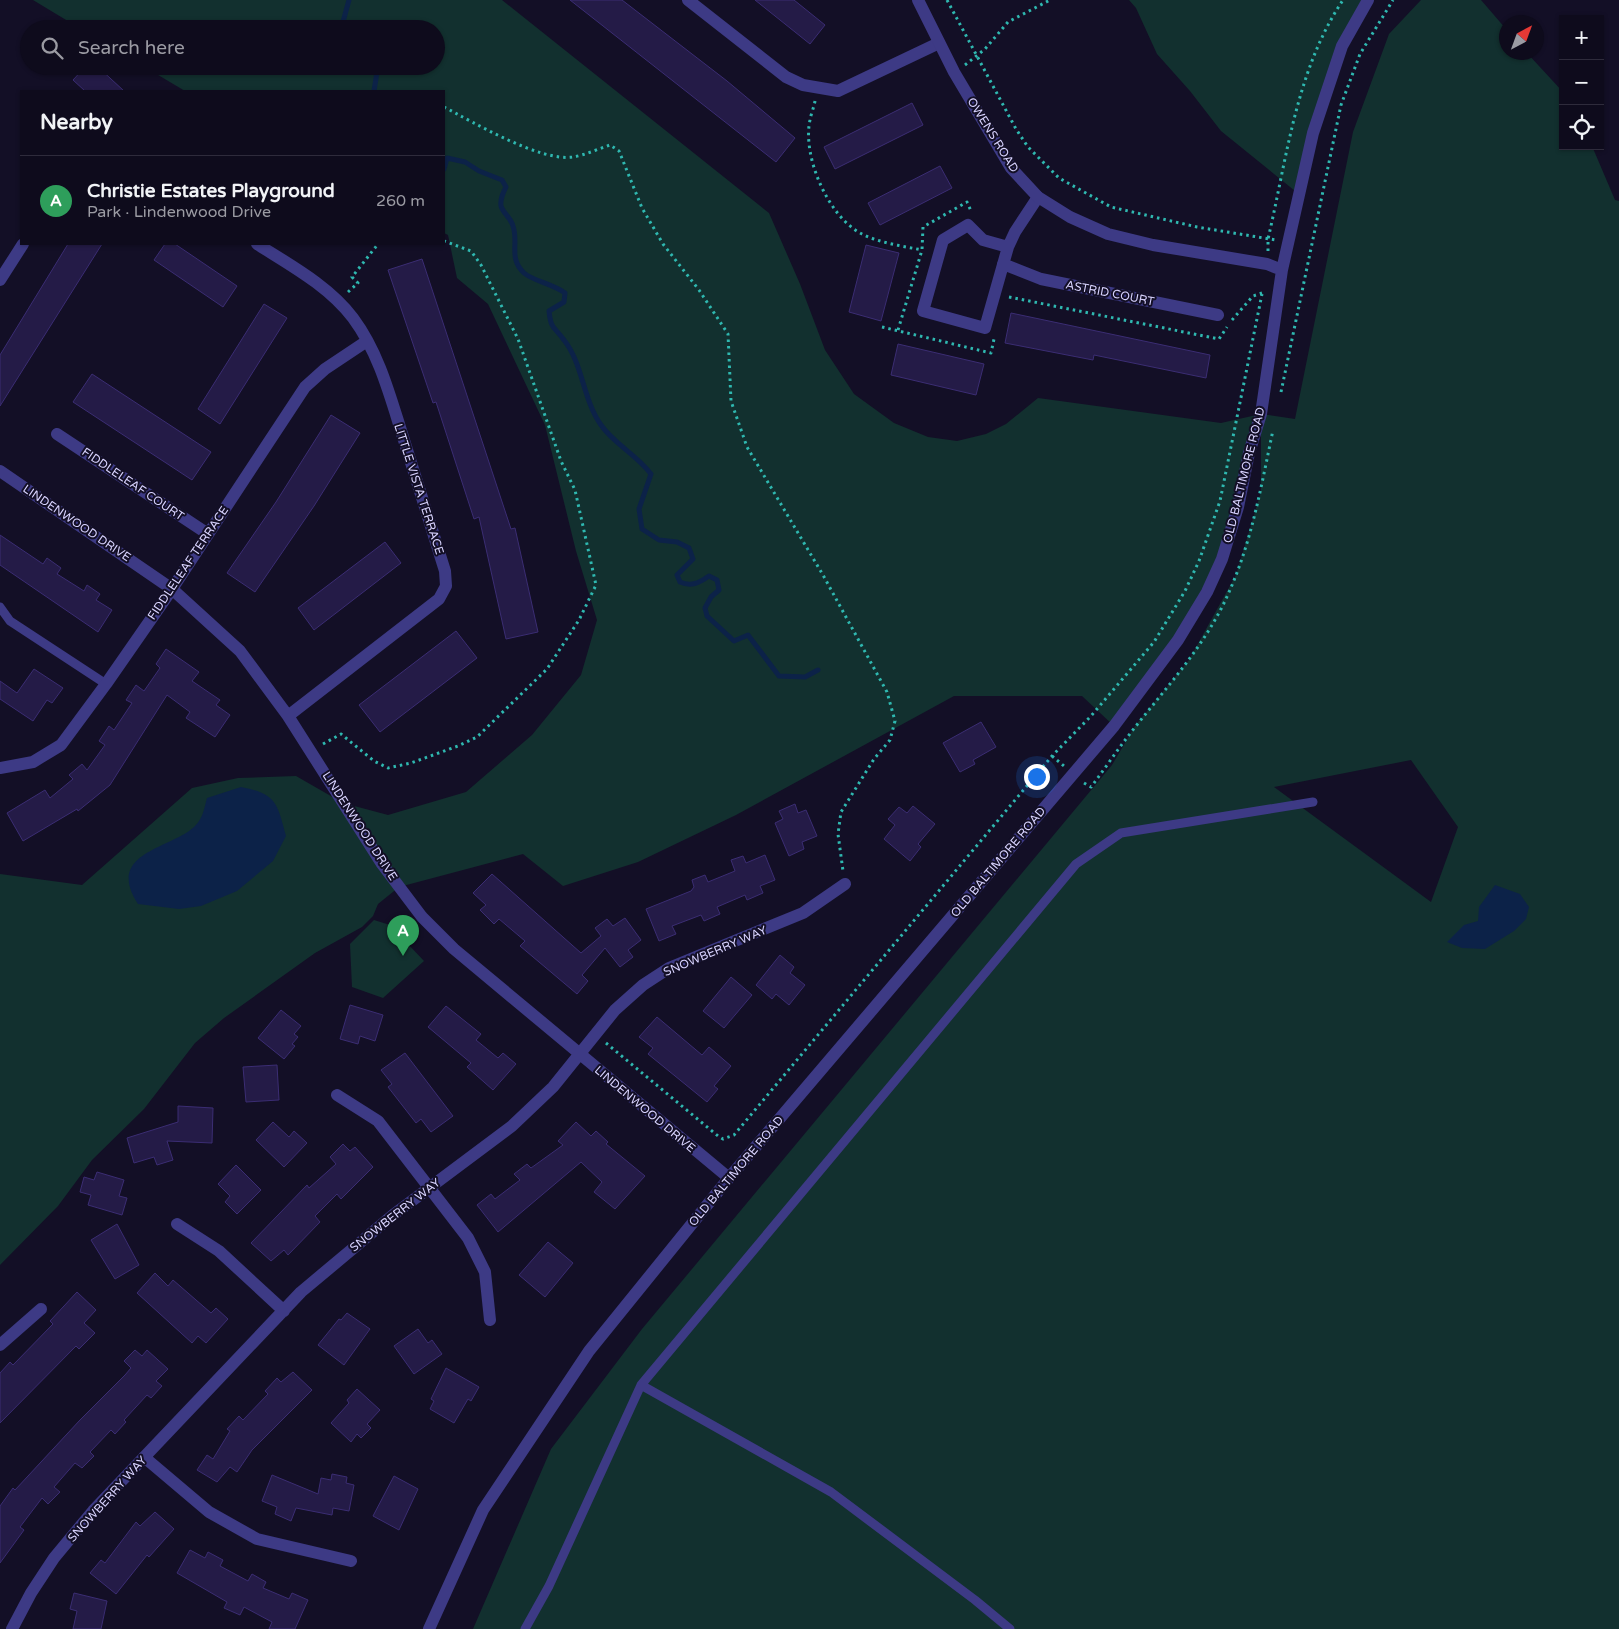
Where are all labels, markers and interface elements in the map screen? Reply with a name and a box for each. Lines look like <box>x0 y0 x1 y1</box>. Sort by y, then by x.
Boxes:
north arrow <box>1499 15 1544 60</box>
map controls <box>1559 15 1604 150</box>
button: + <box>1559 15 1604 60</box>
search box <box>20 20 445 75</box>
icon: search <box>38 34 66 62</box>
text: Search here <box>78 37 185 59</box>
button: − <box>1559 60 1604 105</box>
street label: OWENS ROAD <box>964 95 1022 175</box>
button: locate <box>1559 105 1604 150</box>
text: Nearby <box>40 110 113 135</box>
text: Christie Estates Playground <box>87 180 335 202</box>
text: A <box>50 191 62 211</box>
text: 260 m <box>376 191 425 211</box>
text: Park · Lindenwood Drive <box>87 202 271 222</box>
street label: ASTRID COURT <box>1064 278 1156 309</box>
street label: OLD BALTIMORE ROAD <box>1220 406 1268 544</box>
street label: LITTLE VISTA TERRACE <box>391 422 447 557</box>
street label: FIDDLELEAF COURT <box>79 445 187 524</box>
street label: LINDENWOOD DRIVE <box>20 482 134 564</box>
street label: FIDDLELEAF TERRACE <box>145 503 231 622</box>
your location <box>1024 764 1050 790</box>
street label: LINDENWOOD DRIVE <box>320 769 401 883</box>
street label: OLD BALTIMORE ROAD <box>948 804 1048 920</box>
pin: A <box>387 915 419 956</box>
street label: SNOWBERRY WAY <box>661 923 769 979</box>
street label: LINDENWOOD DRIVE <box>592 1063 698 1155</box>
street label: OLD BALTIMORE ROAD <box>686 1113 786 1229</box>
street label: SNOWBERRY WAY <box>347 1175 443 1255</box>
street label: SNOWBERRY WAY <box>65 1453 149 1545</box>

